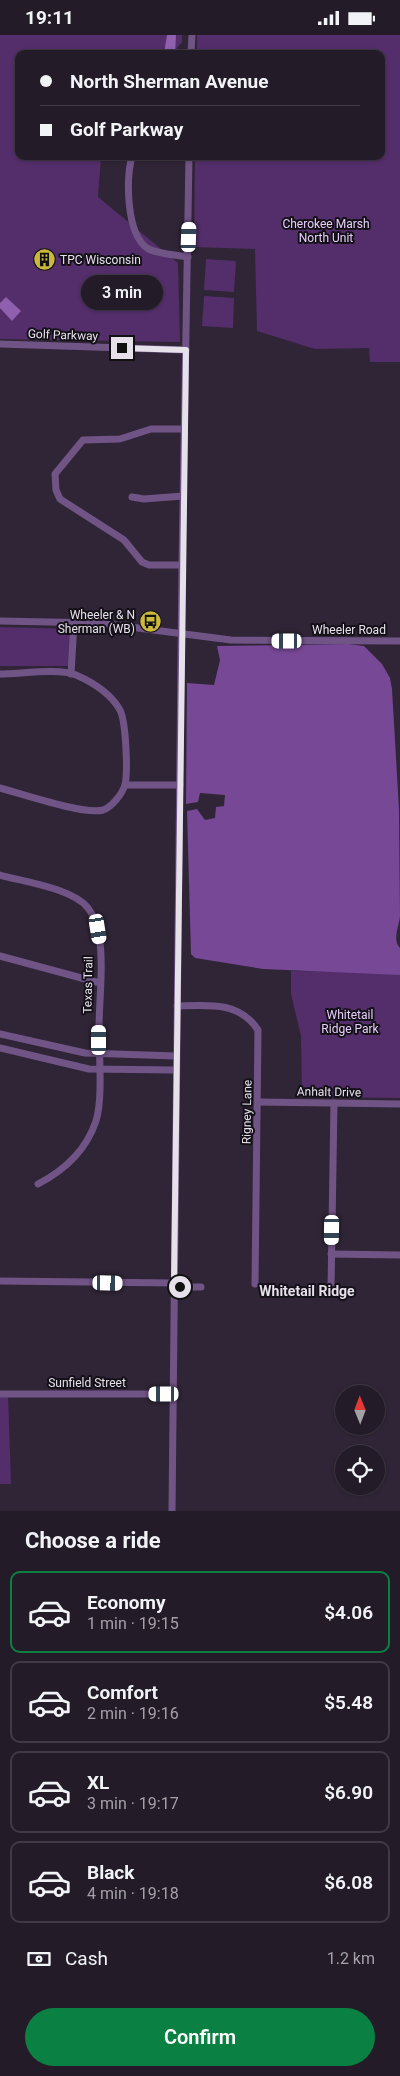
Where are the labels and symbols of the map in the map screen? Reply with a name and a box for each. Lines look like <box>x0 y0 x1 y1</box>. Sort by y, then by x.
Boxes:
park label: Cherokee Marsh North Unit <box>282 217 370 245</box>
car <box>180 222 197 252</box>
building icon: TPC Wisconsin <box>32 248 56 272</box>
place label: TPC Wisconsin <box>60 253 141 267</box>
callout: 3 min <box>81 275 163 311</box>
street label: Golf Parkway <box>28 327 99 343</box>
route end <box>111 337 133 359</box>
place label: Wheeler & N Sherman (WB) <box>58 608 135 636</box>
bus stop icon: Wheeler & N Sherman (WB) <box>139 610 163 634</box>
street label: Wheeler Road <box>312 623 386 637</box>
car <box>272 634 302 649</box>
car <box>88 913 107 945</box>
street label: Texas Trail <box>81 956 95 1014</box>
park label: Whitetail Ridge Park <box>321 1008 380 1036</box>
car <box>91 1025 106 1055</box>
street label: Rigney Lane <box>239 1080 255 1144</box>
street label: Anhalt Drive <box>297 1084 361 1100</box>
car <box>324 1215 339 1245</box>
car <box>92 1275 123 1291</box>
route start <box>169 1276 191 1298</box>
district label: Whitetail Ridge <box>259 1283 355 1299</box>
street label: Sunfield Street <box>48 1376 126 1390</box>
north arrow <box>335 1385 385 1435</box>
car <box>149 1387 179 1402</box>

